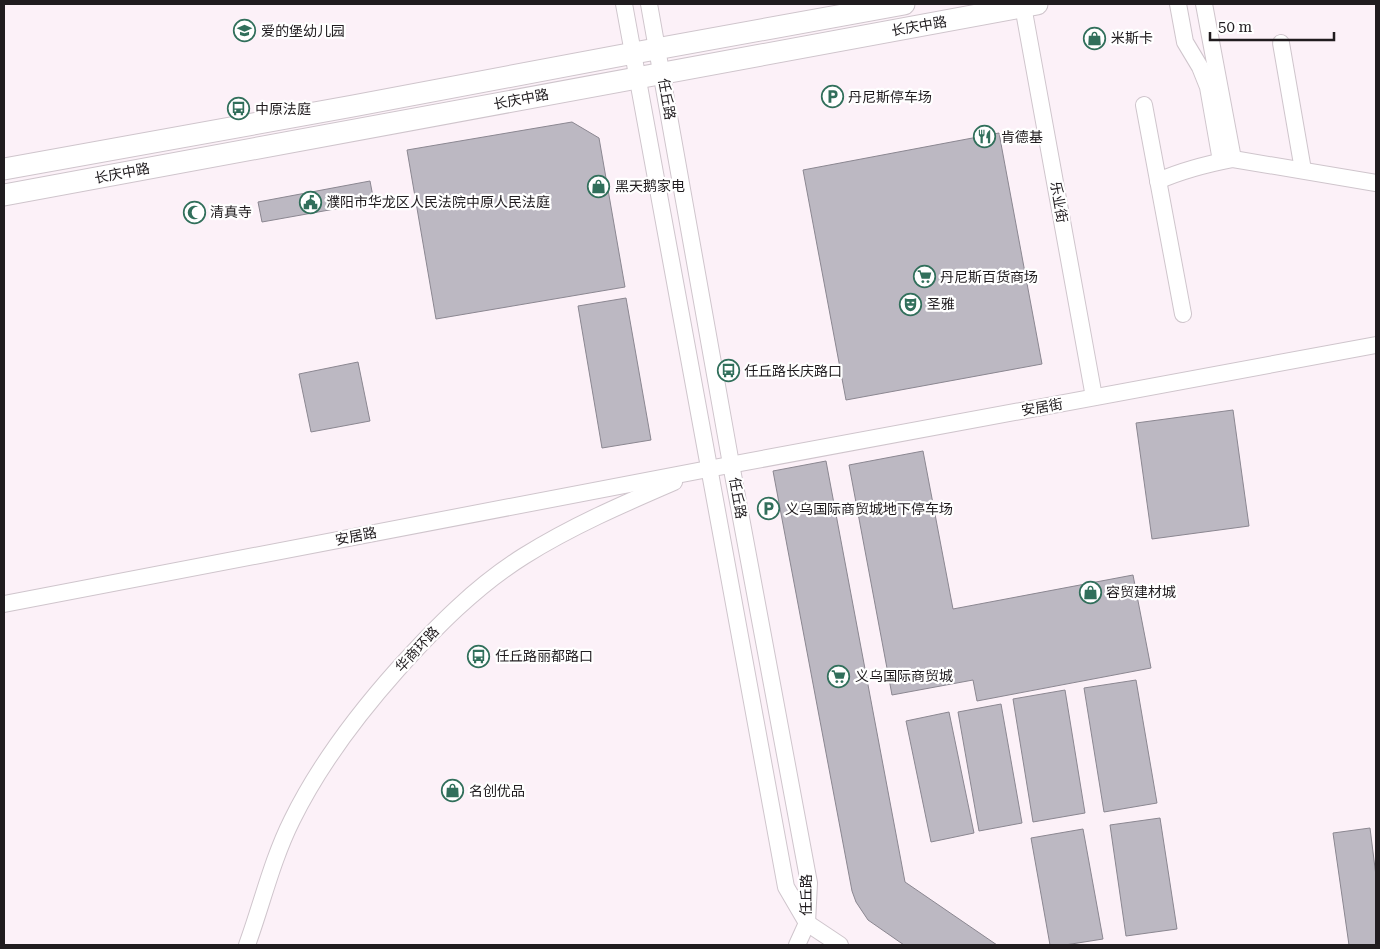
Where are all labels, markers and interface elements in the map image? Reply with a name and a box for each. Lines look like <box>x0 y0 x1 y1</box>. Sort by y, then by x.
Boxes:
scale bar <box>1210 10 1334 42</box>
street label: 长庆中路 <box>890 13 948 39</box>
text: 50 m <box>1218 18 1253 36</box>
school or university icon: 爱的堡幼儿园 <box>233 19 257 43</box>
place label: 爱的堡幼儿园 <box>261 23 345 39</box>
shop icon: 米斯卡 <box>1083 26 1107 50</box>
place label: 米斯卡 <box>1111 30 1153 46</box>
street label: 任丘路 <box>655 77 679 121</box>
parking icon: 丹尼斯停车场 <box>820 85 844 109</box>
street label: 长庆中路 <box>492 86 550 112</box>
place label: 丹尼斯停车场 <box>848 89 932 105</box>
bus stop icon: 中原法庭 <box>227 97 251 121</box>
place label: 中原法庭 <box>255 101 311 117</box>
restaurant icon: 肯德基 <box>973 125 997 149</box>
place label: 肯德基 <box>1001 129 1043 145</box>
street label: 长庆中路 <box>93 160 151 186</box>
shop icon: 黑天鹅家电 <box>587 174 611 198</box>
place label: 黑天鹅家电 <box>615 178 685 194</box>
street label: 乐业街 <box>1047 180 1071 224</box>
public building icon: 濮阳市华龙区人民法院中原人民法庭 <box>298 190 322 214</box>
place label: 濮阳市华龙区人民法院中原人民法庭 <box>326 194 550 210</box>
mosque icon: 清真寺 <box>182 200 206 224</box>
place label: 清真寺 <box>210 204 252 220</box>
supermarket icon: 丹尼斯百货商场 <box>912 265 936 289</box>
place label: 丹尼斯百货商场 <box>940 269 1038 285</box>
theatre icon: 圣雅 <box>899 292 923 316</box>
place label: 圣雅 <box>927 296 955 312</box>
bus stop icon: 任丘路长庆路口 <box>716 359 740 383</box>
place label: 任丘路长庆路口 <box>744 363 842 379</box>
street label: 安居街 <box>1020 395 1064 419</box>
street label: 任丘路 <box>726 476 750 520</box>
parking icon: 义乌国际商贸城地下停车场 <box>757 497 781 521</box>
place label: 义乌国际商贸城地下停车场 <box>785 501 953 517</box>
street label: 安居路 <box>334 524 378 548</box>
shop icon: 容贸建材城 <box>1078 580 1102 604</box>
place label: 容贸建材城 <box>1106 584 1176 600</box>
street label: 华商环路 <box>392 623 442 675</box>
bus stop icon: 任丘路丽都路口 <box>467 644 491 668</box>
place label: 任丘路丽都路口 <box>495 648 593 664</box>
supermarket icon: 义乌国际商贸城 <box>827 664 851 688</box>
place label: 义乌国际商贸城 <box>855 668 953 684</box>
shop icon: 名创优品 <box>441 779 465 803</box>
place label: 名创优品 <box>469 783 525 799</box>
street label: 任丘路 <box>798 874 814 916</box>

